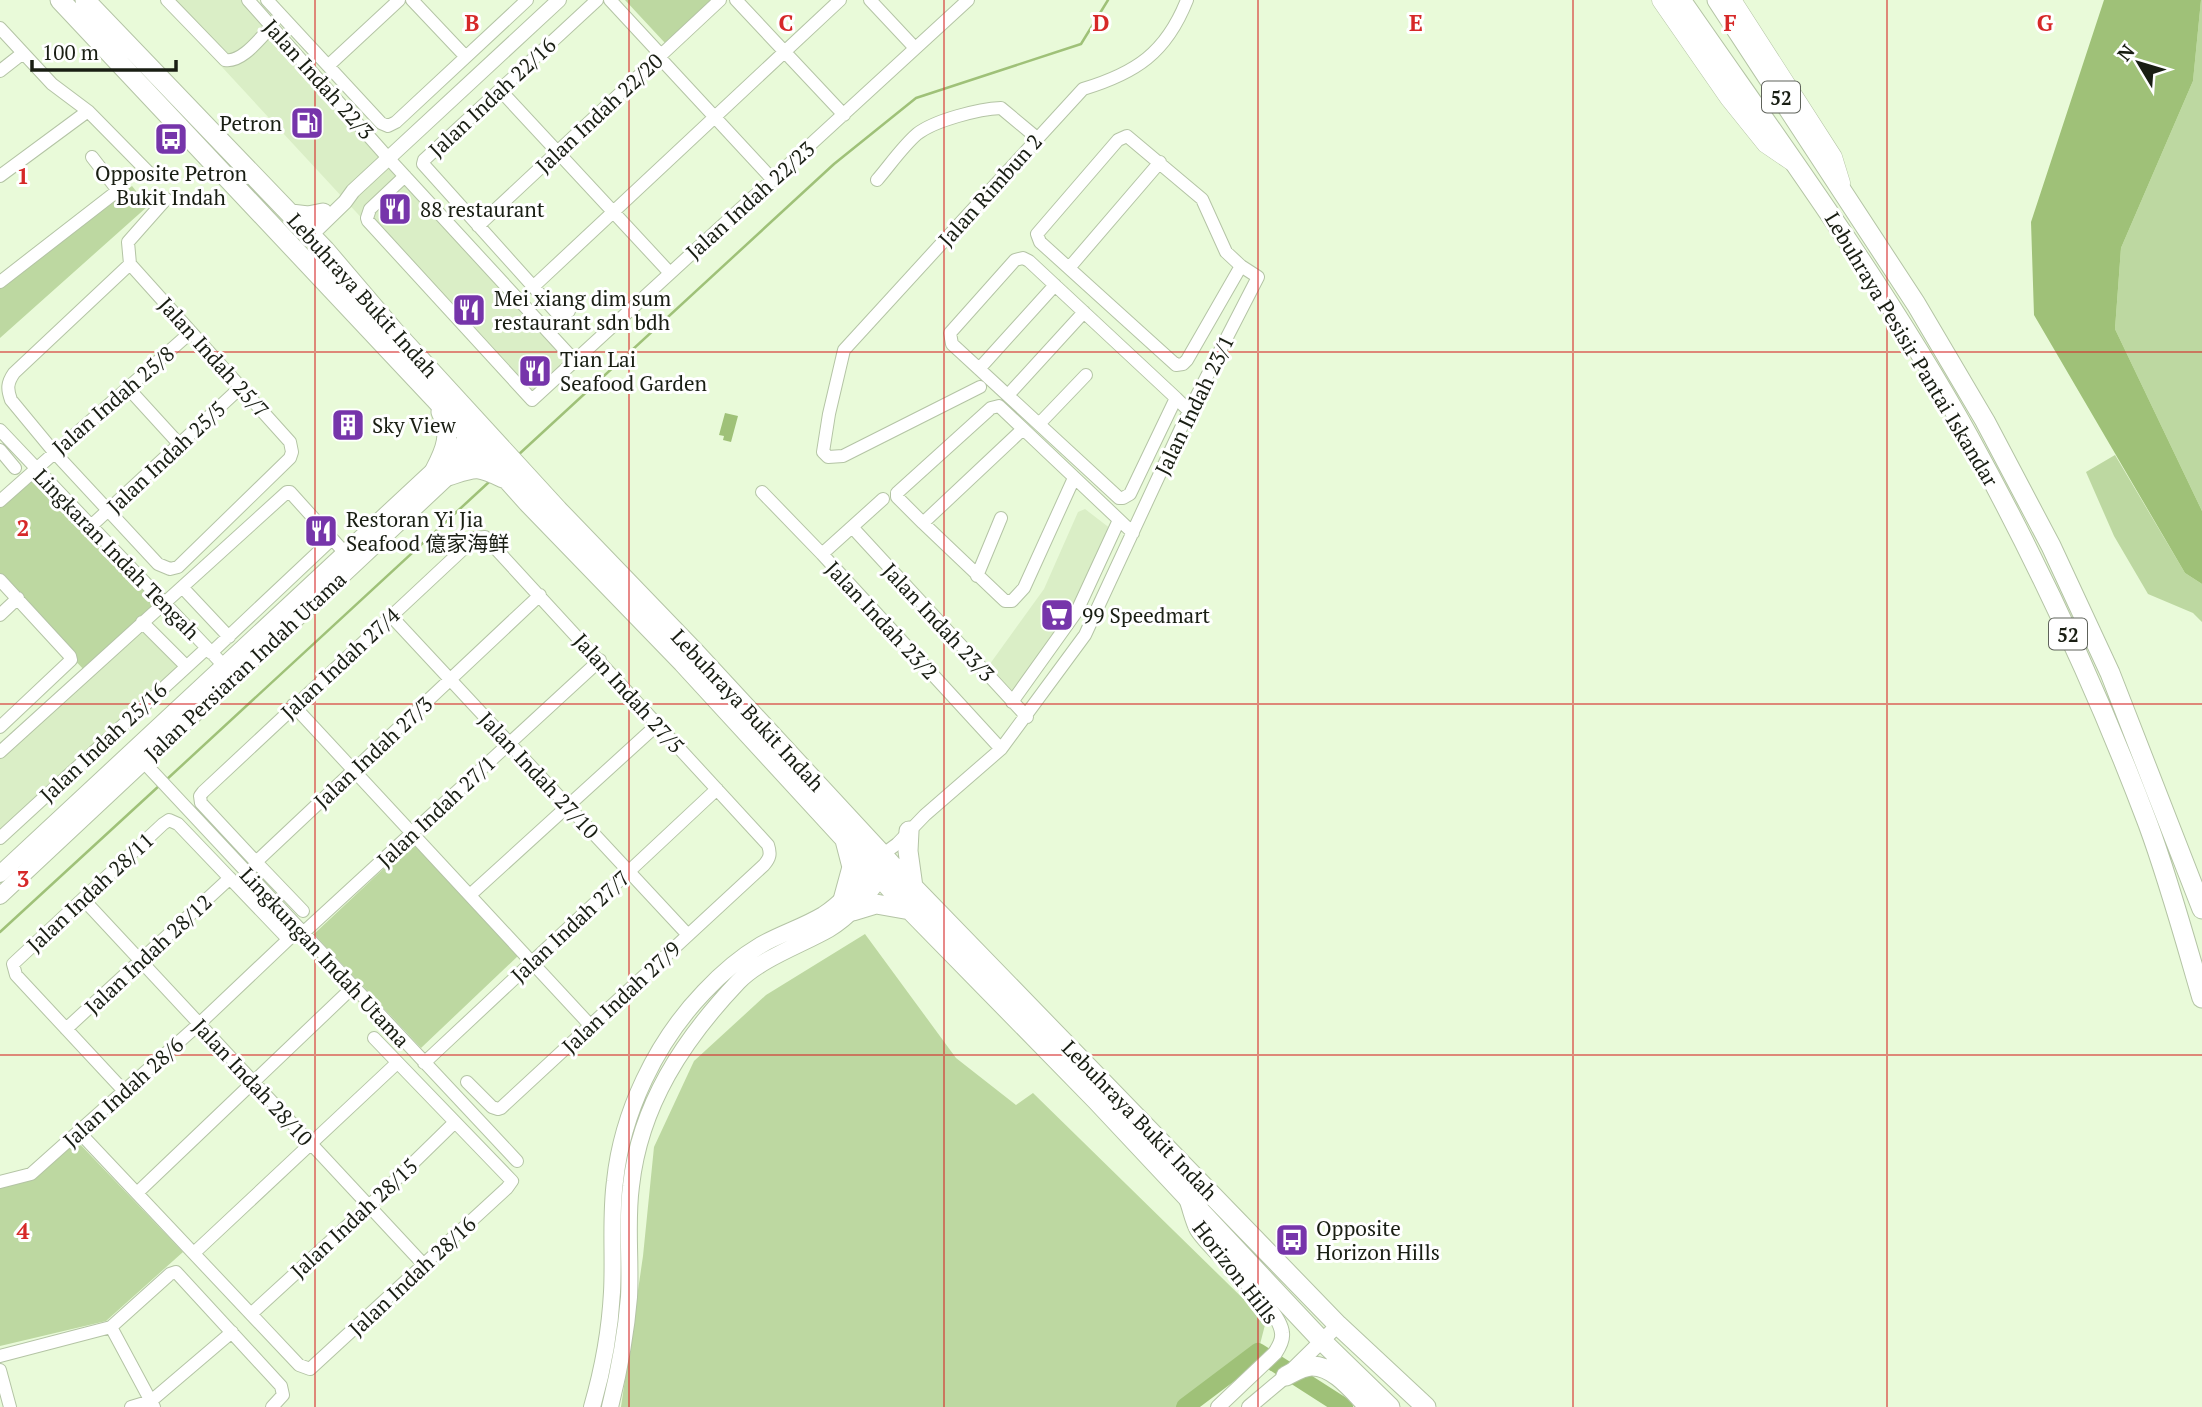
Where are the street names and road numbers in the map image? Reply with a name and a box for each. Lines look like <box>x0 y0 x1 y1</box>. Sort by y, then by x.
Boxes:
street label: Jalan Indah 22/3 <box>258 13 380 145</box>
street label: Jalan Indah 22/16 <box>423 31 561 163</box>
street label: Jalan Indah 22/20 <box>530 47 668 179</box>
road number: 52 <box>1762 82 1800 113</box>
street label: Jalan Rimbun 2 <box>932 128 1048 252</box>
street label: Jalan Indah 22/23 <box>680 135 820 265</box>
street label: Lebuhraya Bukit Indah <box>282 207 444 383</box>
street label: Lebuhraya Pesisir Pantai Iskandar <box>1819 207 2005 491</box>
street label: Jalan Indah 25/7 <box>153 291 275 423</box>
street label: Jalan Indah 23/1 <box>1148 330 1240 480</box>
street label: Jalan Indah 25/8 <box>46 339 180 461</box>
street label: Jalan Indah 25/5 <box>101 395 231 519</box>
street label: Lingkaran Indah Tengah <box>28 463 206 645</box>
street label: Jalan Indah 23/2 <box>820 555 944 685</box>
street label: Jalan Indah 23/3 <box>877 557 1001 687</box>
street label: Jalan Persiaran Indah Utama <box>138 565 352 767</box>
street label: Jalan Indah 27/4 <box>275 600 406 725</box>
road number: 52 <box>2049 618 2087 650</box>
street label: Lebuhraya Bukit Indah <box>665 623 831 797</box>
street label: Jalan Indah 27/5 <box>568 627 690 759</box>
street label: Jalan Indah 25/16 <box>34 676 172 808</box>
street label: Jalan Indah 27/3 <box>308 690 438 814</box>
street label: Jalan Indah 27/10 <box>473 706 605 844</box>
street label: Jalan Indah 27/1 <box>371 749 501 873</box>
street label: Jalan Indah 28/11 <box>21 826 159 958</box>
street label: Lingkungan Indah Utama <box>234 861 416 1053</box>
street label: Jalan Indah 27/7 <box>505 864 635 988</box>
street label: Jalan Indah 28/12 <box>79 888 217 1020</box>
street label: Jalan Indah 27/9 <box>556 935 686 1059</box>
street label: Jalan Indah 28/10 <box>187 1013 319 1151</box>
street label: Jalan Indah 28/6 <box>57 1031 189 1153</box>
street label: Lebuhraya Bukit Indah <box>1056 1034 1224 1206</box>
street label: Jalan Indah 28/15 <box>285 1152 423 1284</box>
street label: Jalan Indah 28/16 <box>343 1210 481 1342</box>
street label: Horizon Hills <box>1187 1215 1285 1329</box>

